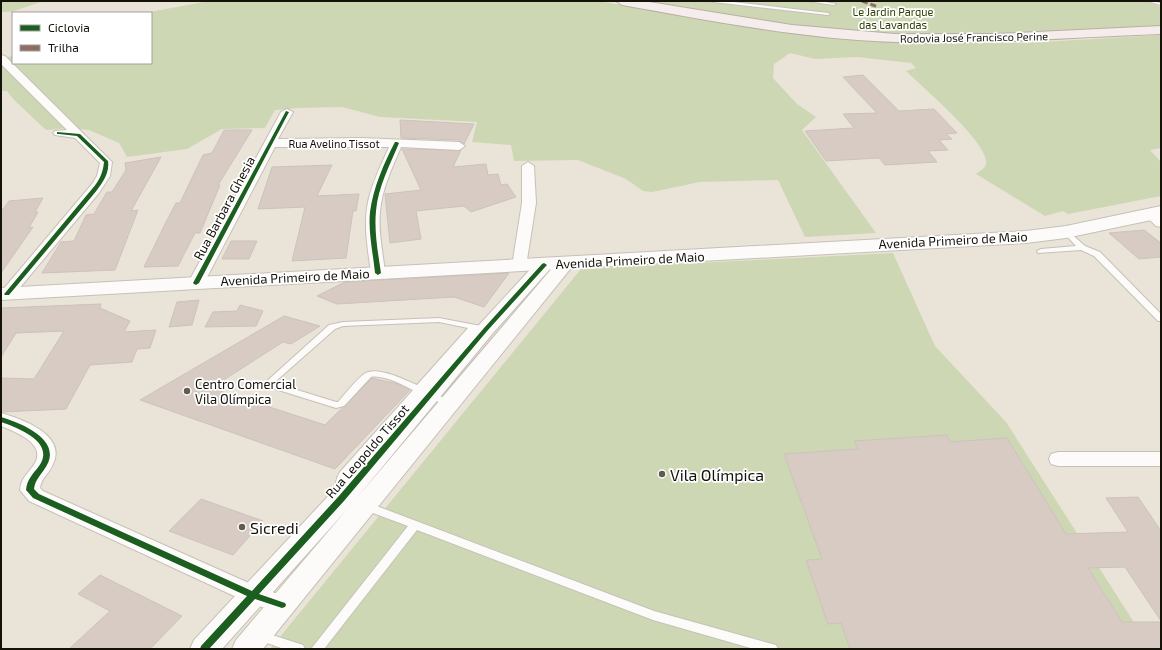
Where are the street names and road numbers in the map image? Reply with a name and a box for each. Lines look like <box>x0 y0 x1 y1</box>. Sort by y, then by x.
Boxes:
street label: Rodovia José Francisco Perine <box>900 29 1048 45</box>
street label: Rua Avelino Tissot <box>288 137 380 150</box>
street label: Rua Barbara Ghesia <box>190 153 258 263</box>
street label: Avenida Primeiro de Maio <box>878 228 1028 252</box>
street label: Avenida Primeiro de Maio <box>555 248 705 272</box>
street label: Avenida Primeiro de Maio <box>220 265 370 289</box>
street label: Rua Leopoldo Tissot <box>322 401 412 501</box>

